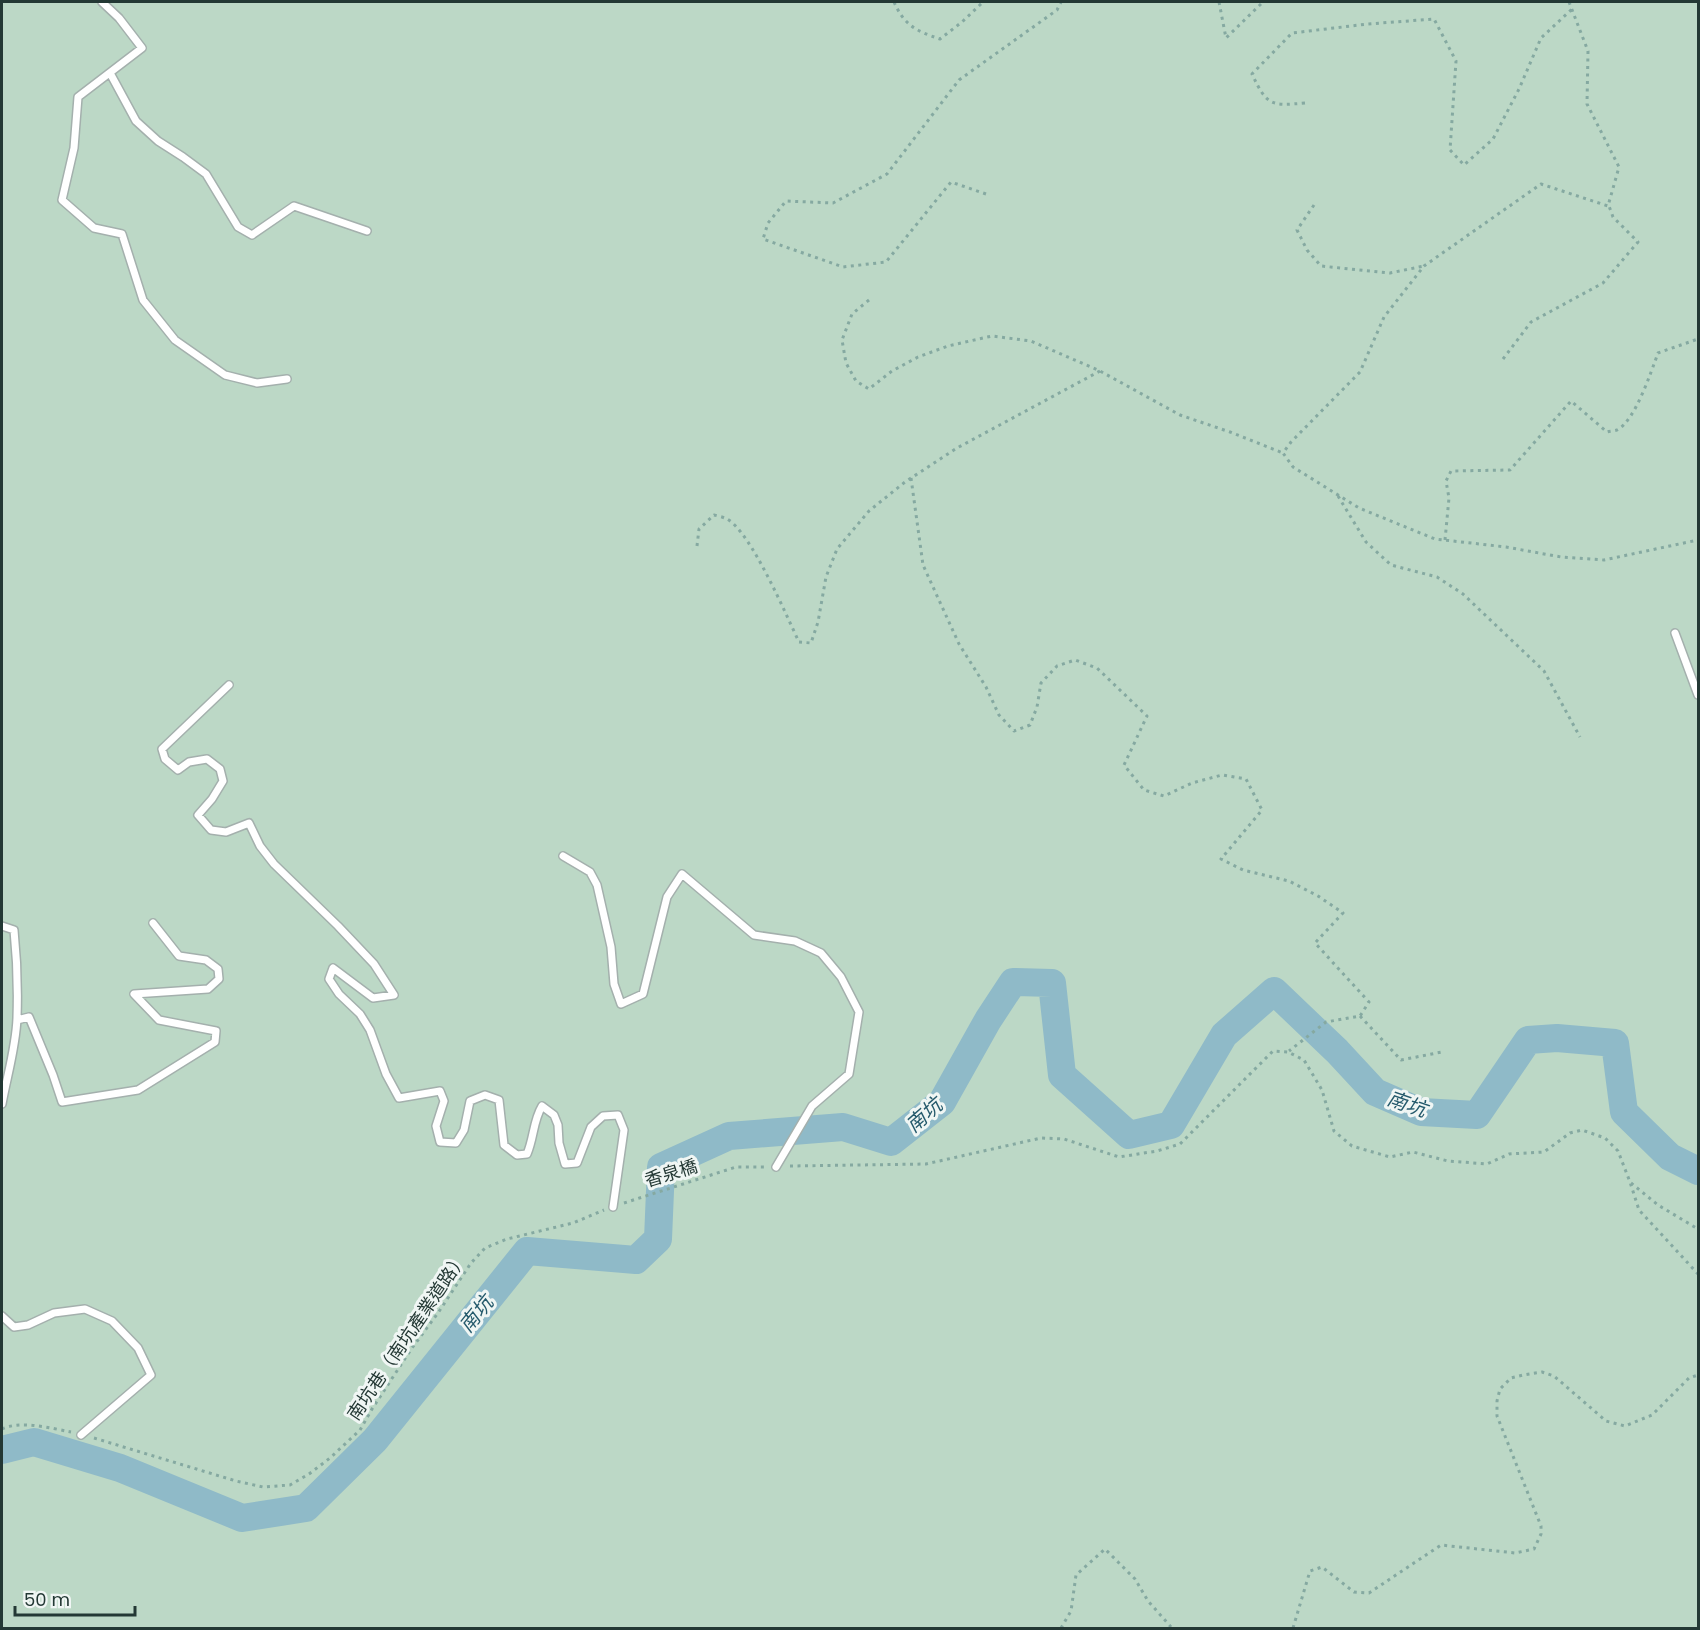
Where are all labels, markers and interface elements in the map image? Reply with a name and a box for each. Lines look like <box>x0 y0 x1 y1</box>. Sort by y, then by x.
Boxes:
water label: 南坑 <box>1384 1084 1433 1125</box>
water label: 南坑 <box>900 1089 951 1139</box>
street label: 香泉橋 <box>642 1153 700 1193</box>
street label: 南坑巷（南坑產業道路） <box>341 1247 473 1425</box>
water label: 南坑 <box>453 1287 501 1338</box>
scale bar <box>15 1579 135 1617</box>
text: 50 m <box>24 1587 70 1612</box>

